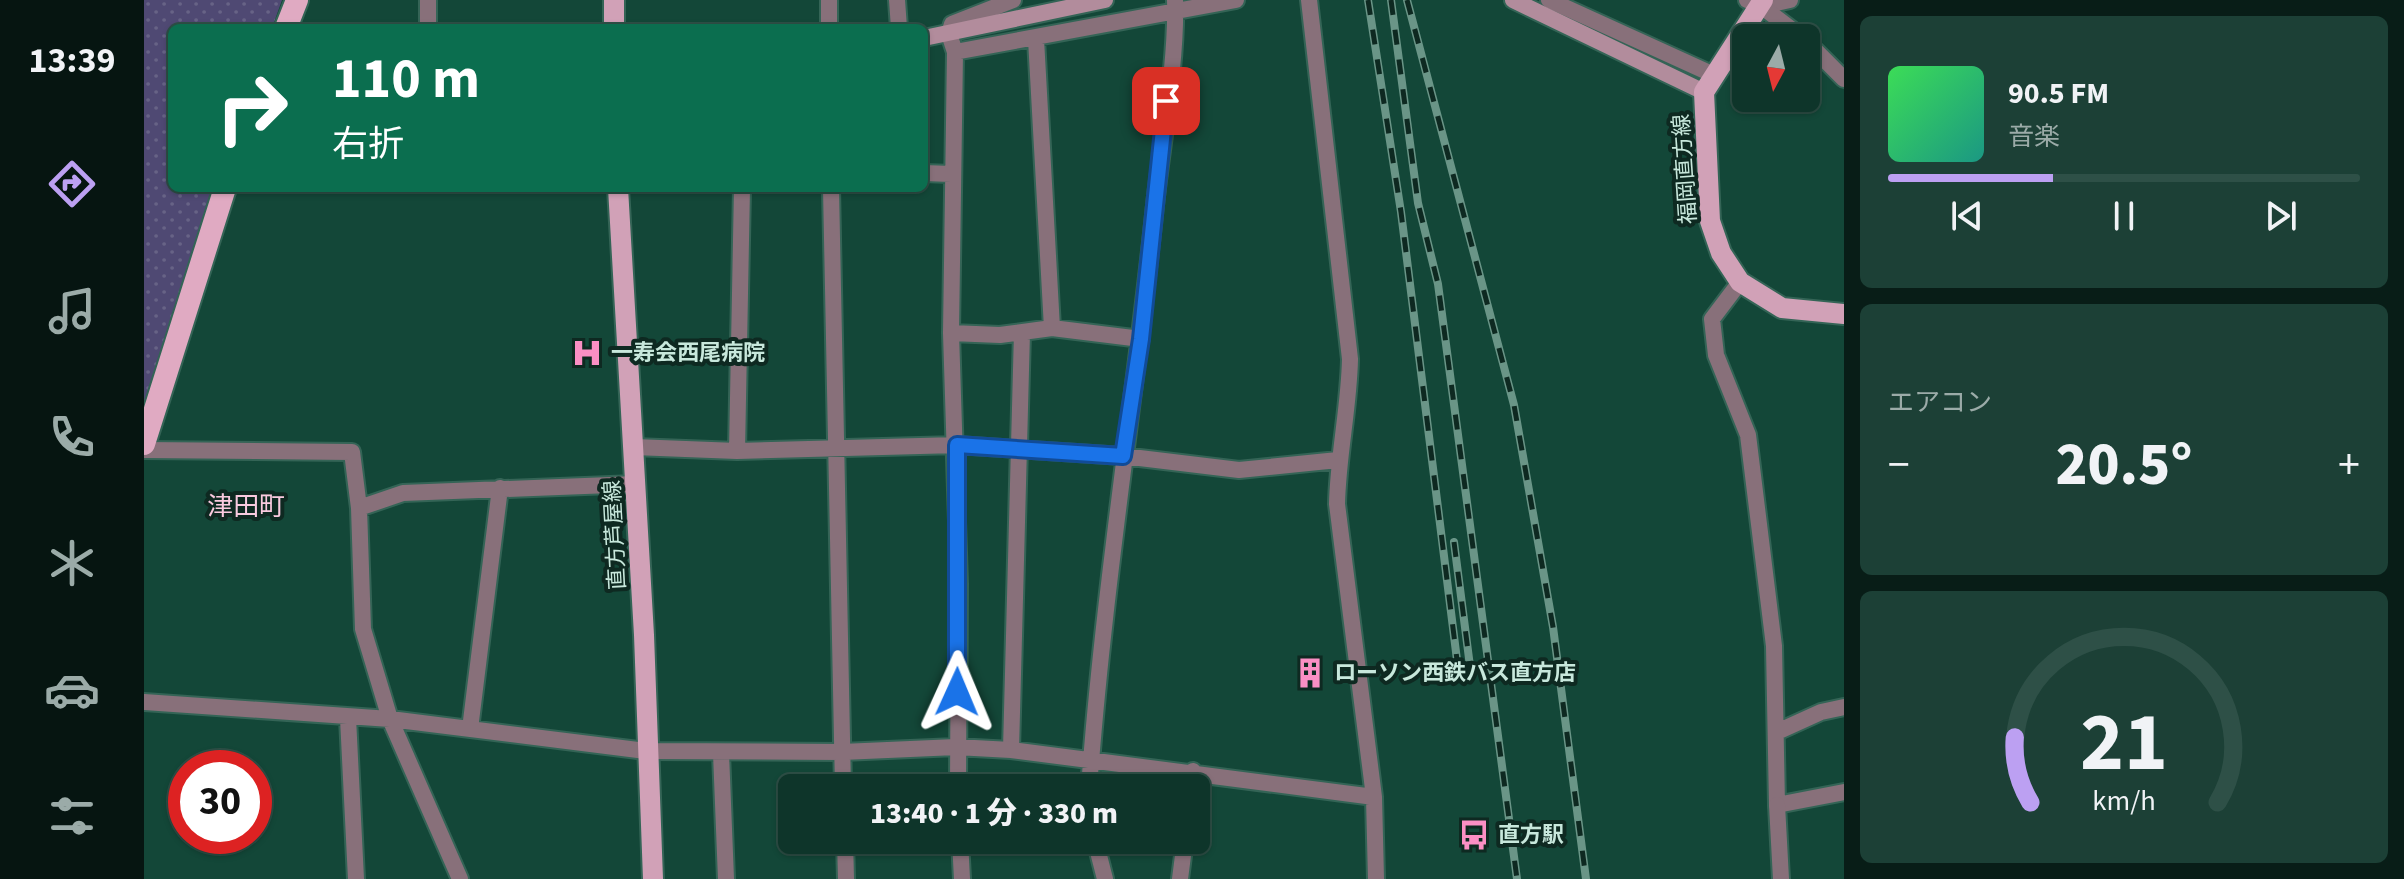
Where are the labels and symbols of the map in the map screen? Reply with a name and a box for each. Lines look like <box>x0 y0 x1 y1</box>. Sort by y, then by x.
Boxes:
north arrow <box>1732 24 1820 112</box>
pin <box>1132 67 1200 135</box>
street label: 福岡直方線 <box>1665 113 1705 225</box>
hospital icon: 一寿会西尾病院 <box>570 336 604 370</box>
place label: 一寿会西尾病院 <box>611 337 765 369</box>
street label: 直方芦屋線 <box>596 479 634 591</box>
district label: 津田町 <box>207 488 285 525</box>
position arrow <box>915 650 999 734</box>
building icon: ローソン西鉄バス直方店 <box>1293 656 1327 690</box>
place label: ローソン西鉄バス直方店 <box>1334 657 1576 689</box>
speed limit sign: 30 <box>168 750 272 854</box>
bus stop icon: 直方駅 <box>1457 818 1491 852</box>
place label: 直方駅 <box>1498 819 1564 851</box>

